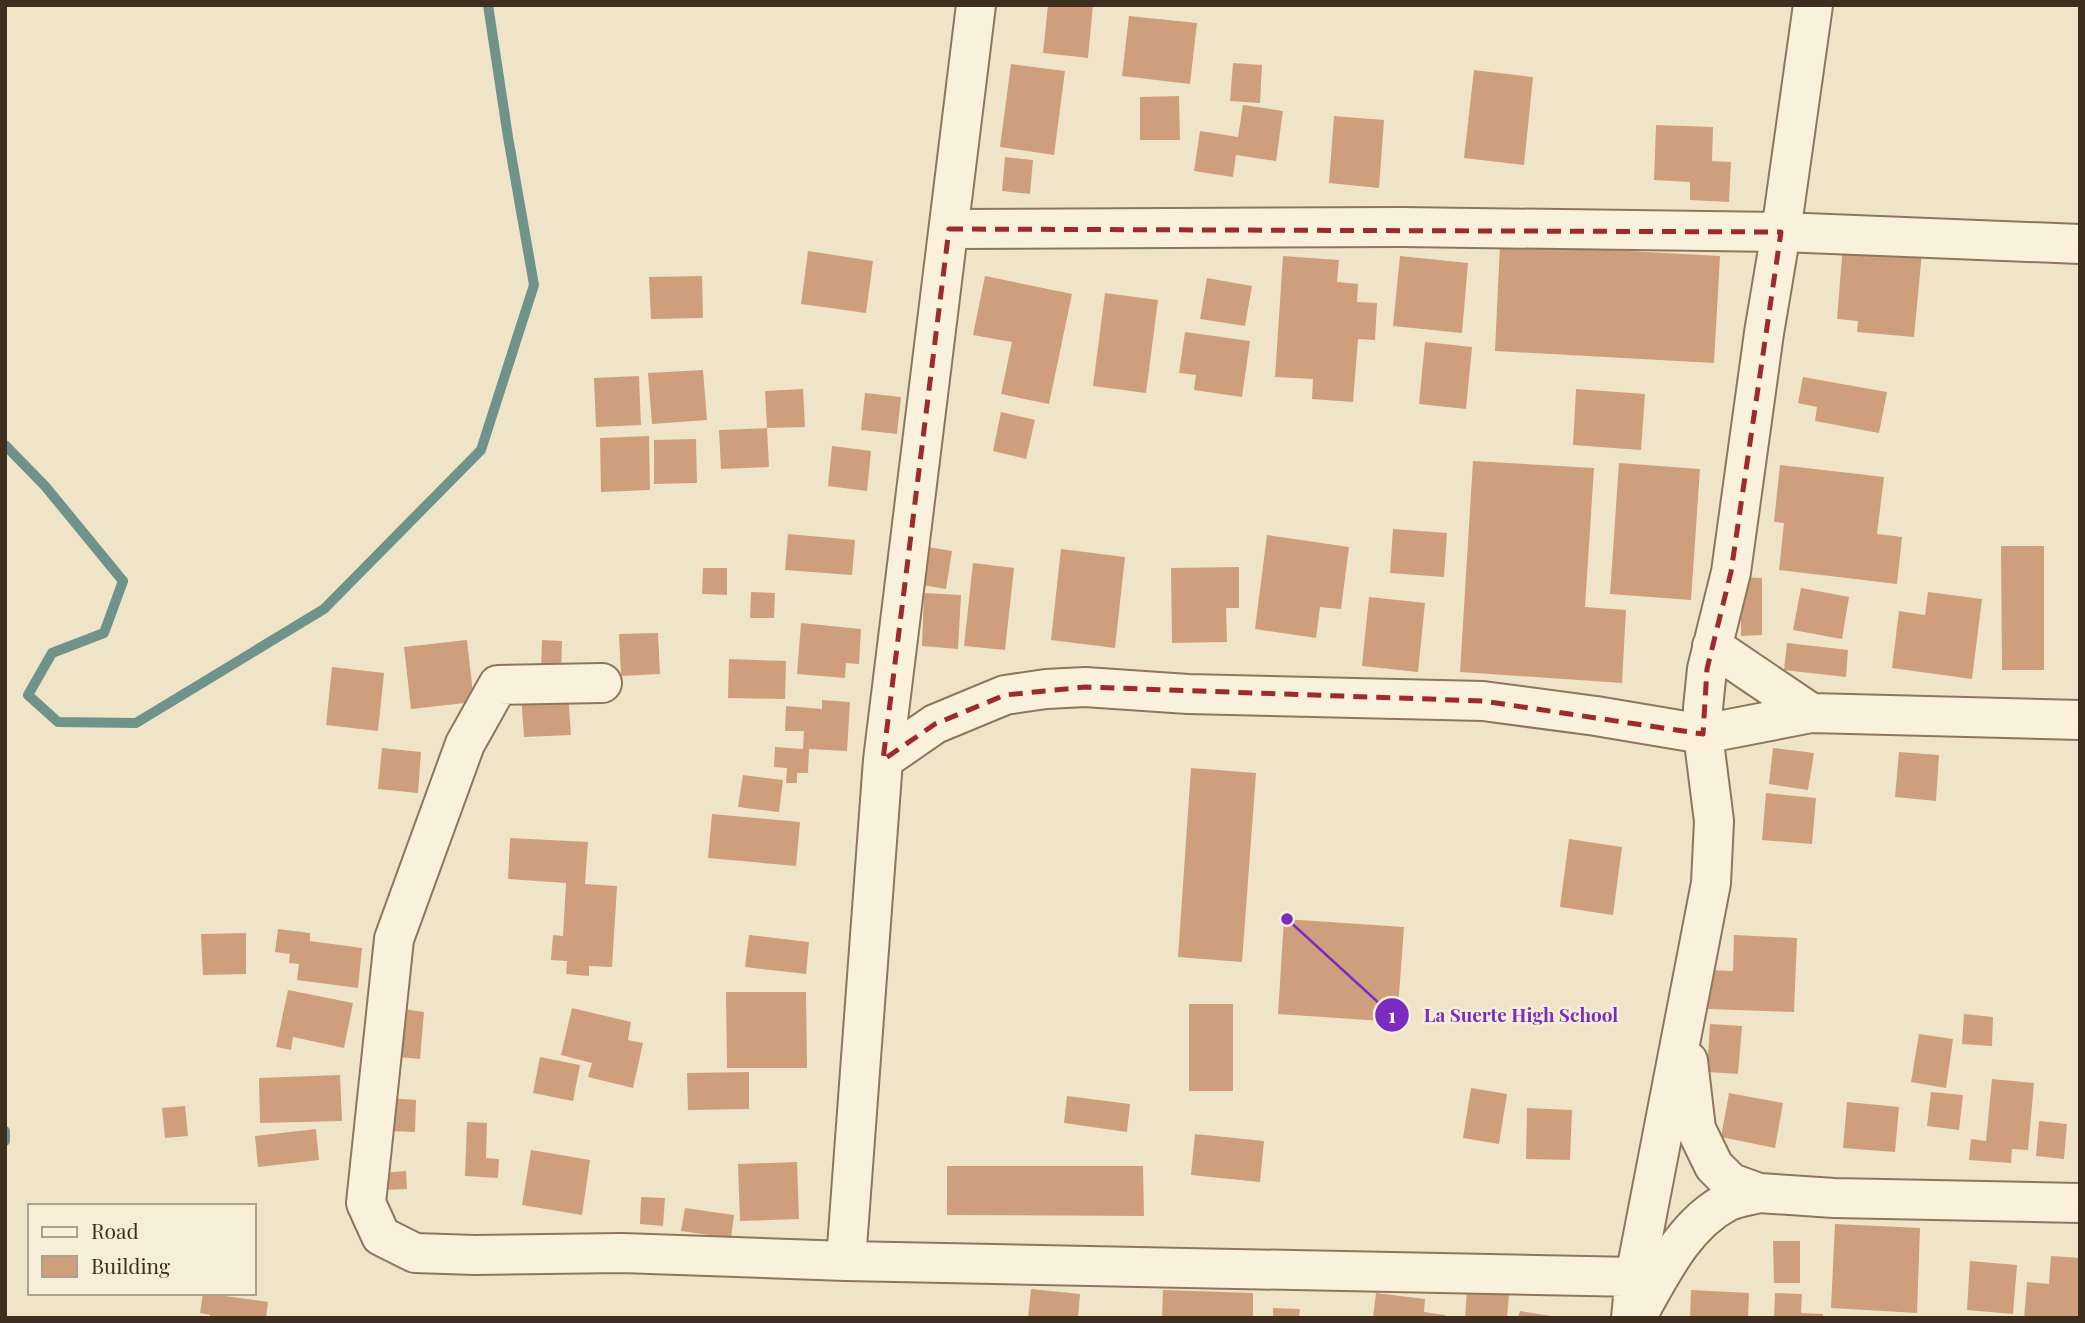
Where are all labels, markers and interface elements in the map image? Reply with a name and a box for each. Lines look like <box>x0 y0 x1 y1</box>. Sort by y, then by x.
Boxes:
callout: La Suerte High School <box>1375 995 1632 1035</box>
text: 1 <box>1388 1000 1396 1028</box>
text: La Suerte High School <box>1424 1001 1618 1027</box>
legend <box>28 1204 256 1295</box>
text: Road <box>91 1216 139 1244</box>
text: Building <box>91 1251 170 1279</box>

